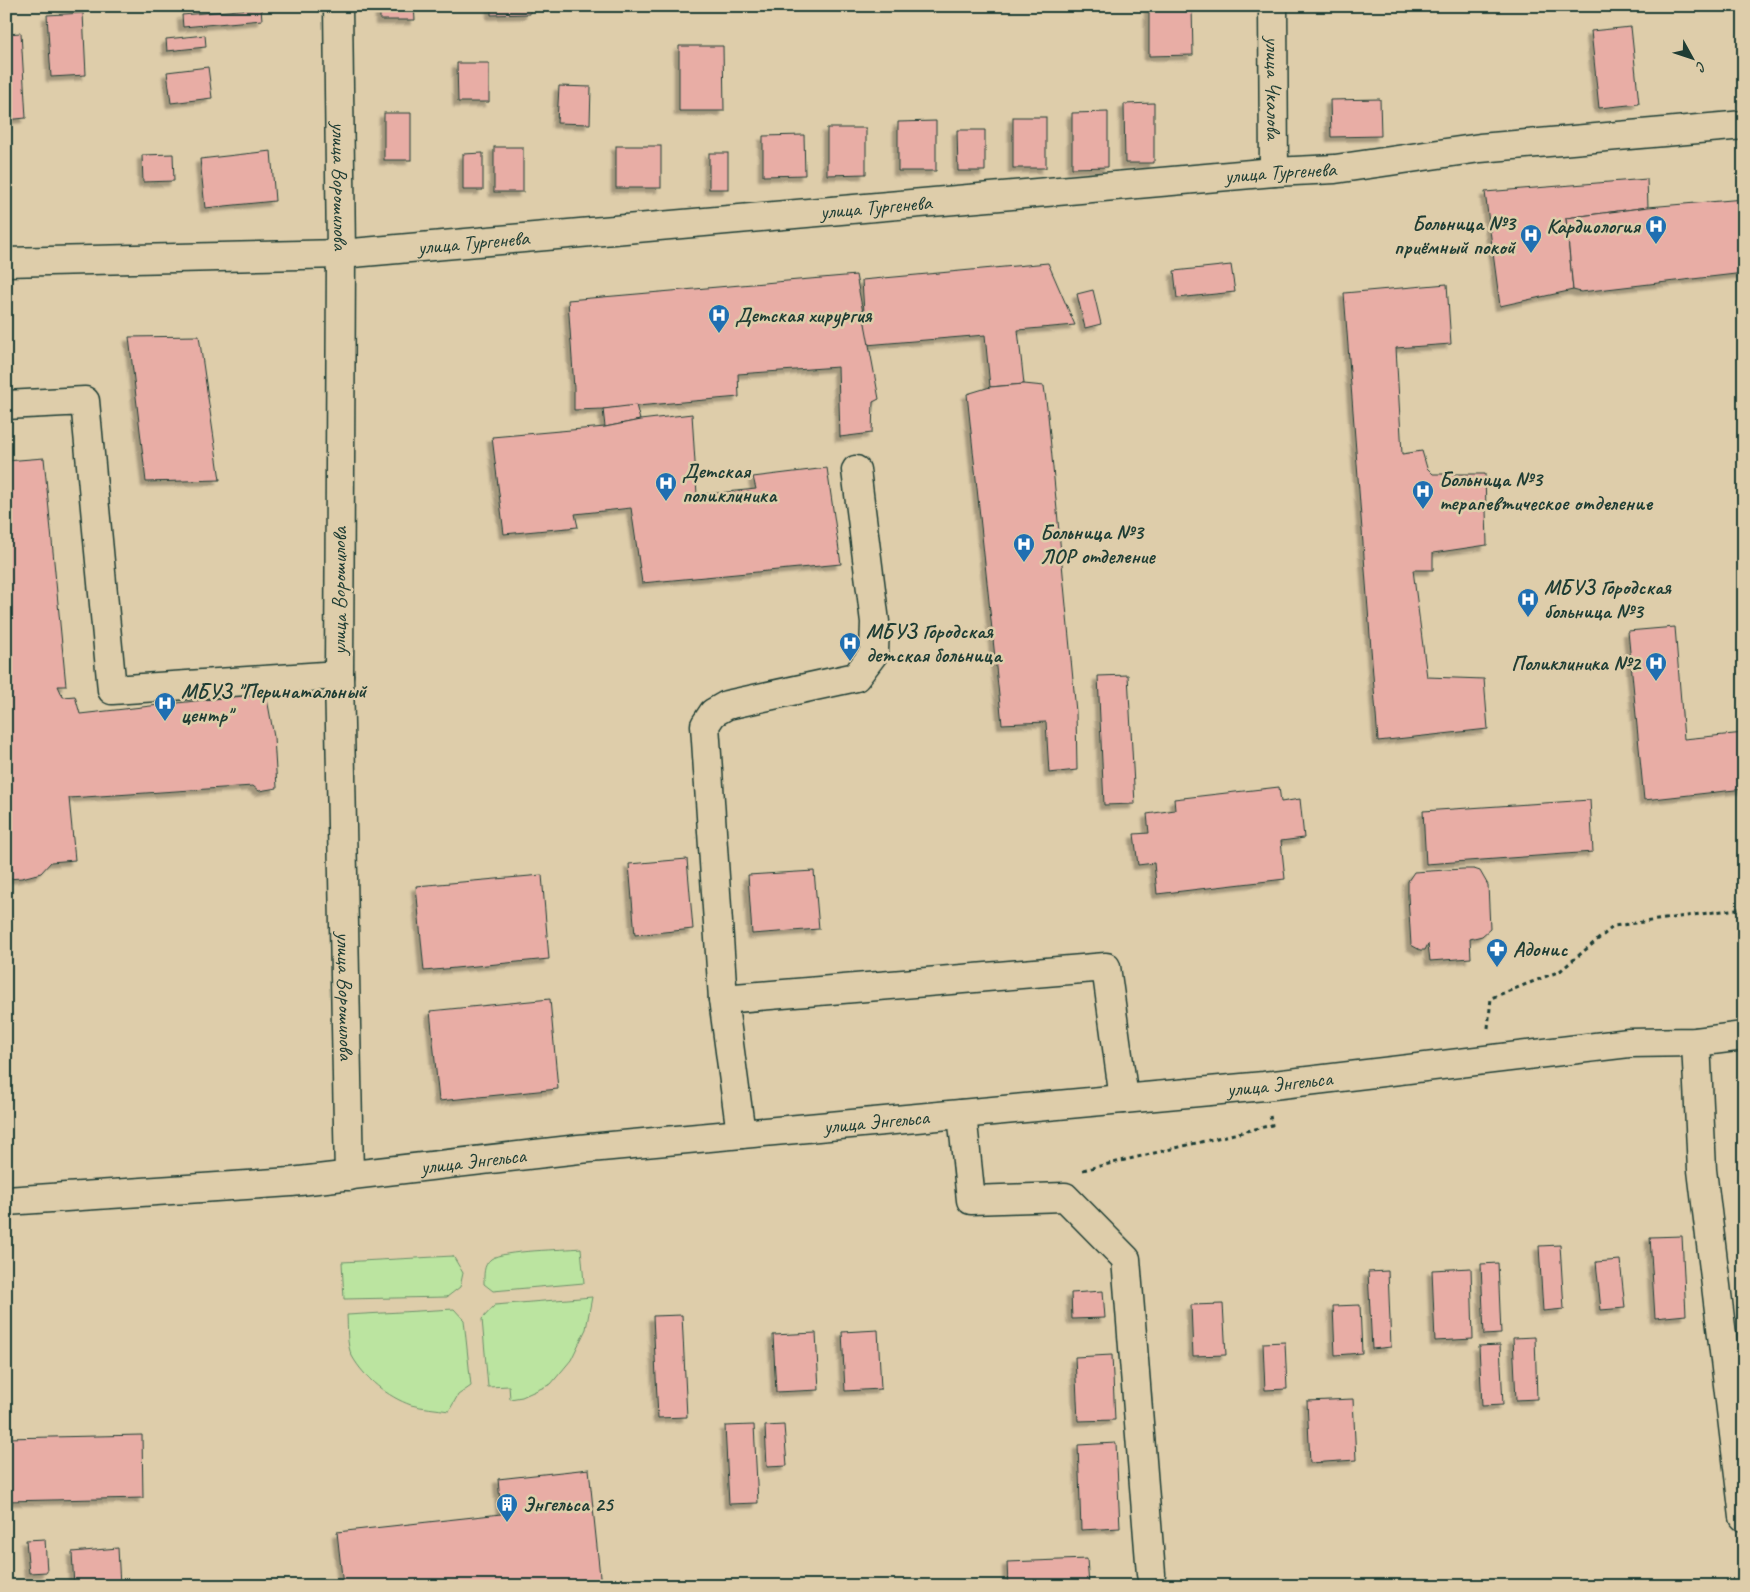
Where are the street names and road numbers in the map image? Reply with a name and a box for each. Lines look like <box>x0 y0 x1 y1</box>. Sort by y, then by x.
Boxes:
street label: улица Чкалова <box>1260 34 1287 142</box>
street label: улица Ворошилова <box>326 120 354 252</box>
street label: улица Тургенева <box>1221 156 1339 189</box>
street label: улица Тургенева <box>817 189 935 225</box>
street label: улица Тургенева <box>415 224 532 260</box>
street label: улица Ворошилова <box>326 525 352 657</box>
street label: улица Ворошилова <box>331 930 360 1062</box>
street label: улица Энгельса <box>1224 1065 1335 1103</box>
street label: улица Энгельса <box>820 1104 932 1140</box>
street label: улица Энгельса <box>417 1142 529 1180</box>

